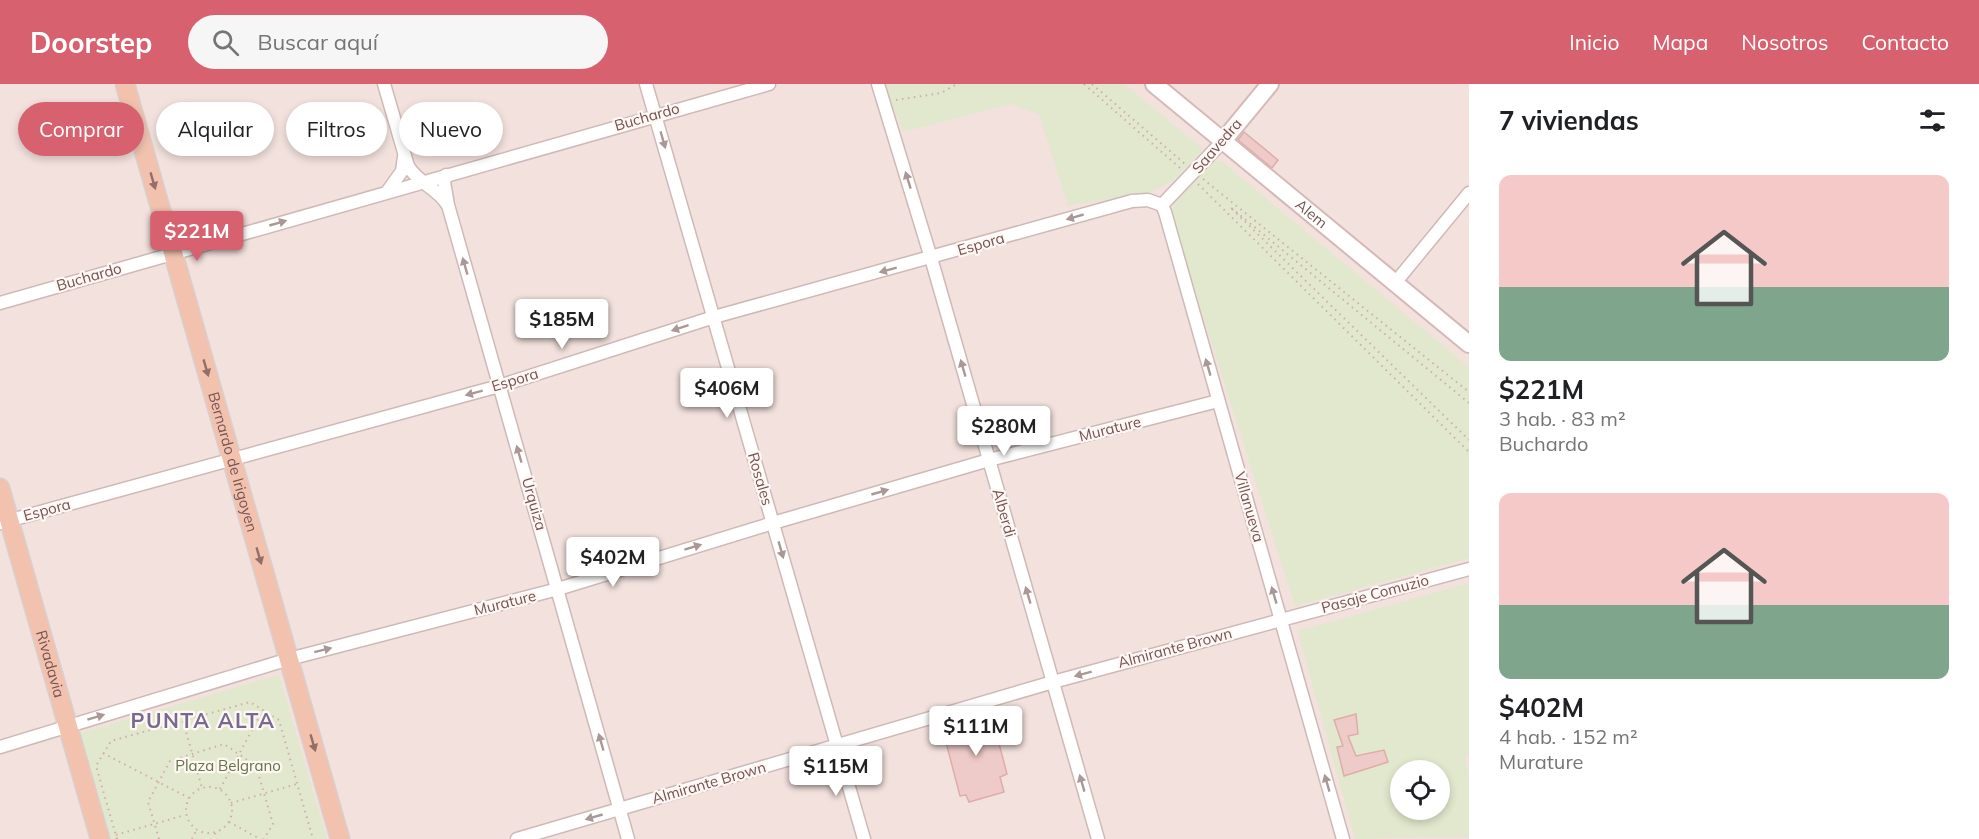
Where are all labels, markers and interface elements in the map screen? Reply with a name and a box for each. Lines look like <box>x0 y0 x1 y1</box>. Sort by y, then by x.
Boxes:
search box <box>188 15 608 69</box>
text: Doorstep <box>30 25 152 60</box>
icon: search <box>209 26 242 59</box>
text: Buscar aquí <box>257 28 378 56</box>
text: Inicio <box>1569 29 1619 55</box>
text: Mapa <box>1652 29 1708 55</box>
text: Nosotros <box>1741 29 1828 55</box>
text: Contacto <box>1861 29 1949 55</box>
street label: Buchardo <box>612 98 682 135</box>
chip: Comprar <box>18 102 144 156</box>
chip: Alquilar <box>156 102 274 156</box>
chip: Filtros <box>286 102 387 156</box>
chip: Nuevo <box>399 102 503 156</box>
text: 7 viviendas <box>1499 104 1639 137</box>
icon: filters <box>1916 104 1949 137</box>
street label: Saavedra <box>1188 114 1246 177</box>
one-way arrow <box>659 131 668 149</box>
one-way arrow <box>903 171 912 189</box>
one-way arrow <box>148 172 158 190</box>
street label: Alem <box>1292 195 1332 232</box>
pin: $221M <box>155 211 239 262</box>
one-way arrow <box>1066 213 1084 222</box>
icon: home <box>1670 214 1778 322</box>
text: $221M <box>164 218 230 243</box>
one-way arrow <box>269 218 287 227</box>
street label: Espora <box>955 228 1007 259</box>
one-way arrow <box>460 257 469 275</box>
street label: Buchardo <box>54 258 124 295</box>
one-way arrow <box>878 266 896 275</box>
pin: $185M <box>520 299 604 350</box>
text: $185M <box>529 306 595 331</box>
one-way arrow <box>671 324 689 333</box>
one-way arrow <box>958 358 967 376</box>
one-way arrow <box>1203 358 1213 377</box>
one-way arrow <box>202 359 211 377</box>
street label: Espora <box>489 363 541 396</box>
pin: $406M <box>685 368 769 419</box>
text: $221M <box>1499 373 1584 406</box>
text: $406M <box>694 375 760 400</box>
one-way arrow <box>464 388 483 398</box>
street label: Bernardo de Irigoyen <box>204 390 262 534</box>
pin: $280M <box>962 406 1046 457</box>
text: 3 hab. · 83 m² <box>1499 406 1626 431</box>
street label: Murature <box>1077 412 1143 445</box>
text: $280M <box>971 413 1037 438</box>
text: Buchardo <box>1499 431 1588 456</box>
one-way arrow <box>514 445 523 463</box>
street label: Rosales <box>744 450 777 508</box>
street label: Villanueva <box>1230 469 1269 544</box>
street label: Urquiza <box>518 475 551 533</box>
street label: Alberdi <box>989 486 1020 539</box>
one-way arrow <box>871 487 889 496</box>
street label: Espora <box>21 494 73 525</box>
icon: home <box>1670 532 1778 640</box>
pin: $402M <box>571 537 655 588</box>
one-way arrow <box>777 541 786 559</box>
one-way arrow <box>684 542 702 552</box>
text: $402M <box>580 544 646 569</box>
one-way arrow <box>255 547 264 565</box>
street label: Pasaje Comuzio <box>1319 570 1431 617</box>
street label: Murature <box>472 586 538 619</box>
one-way arrow <box>1023 586 1032 604</box>
one-way arrow <box>1269 586 1278 604</box>
street label: Almirante Brown <box>1116 623 1234 672</box>
street label: Rivadavia <box>32 628 69 700</box>
one-way arrow <box>314 645 332 654</box>
one-way arrow <box>1074 669 1092 679</box>
text: $402M <box>1499 691 1584 724</box>
pin: $111M <box>934 706 1018 757</box>
district label: PUNTA ALTA <box>130 707 276 733</box>
one-way arrow <box>87 712 105 721</box>
text: $111M <box>943 713 1009 738</box>
text: 4 hab. · 152 m² <box>1499 724 1638 749</box>
one-way arrow <box>596 733 605 751</box>
one-way arrow <box>308 734 318 752</box>
pin: $115M <box>794 746 878 797</box>
text: Murature <box>1499 749 1583 774</box>
text: $115M <box>803 753 869 778</box>
park label: Plaza Belgrano <box>175 756 281 775</box>
street label: Almirante Brown <box>650 757 768 808</box>
map controls <box>1390 760 1450 820</box>
button: locate <box>1390 760 1450 820</box>
one-way arrow <box>1077 774 1086 792</box>
one-way arrow <box>1322 774 1332 792</box>
one-way arrow <box>585 813 603 822</box>

